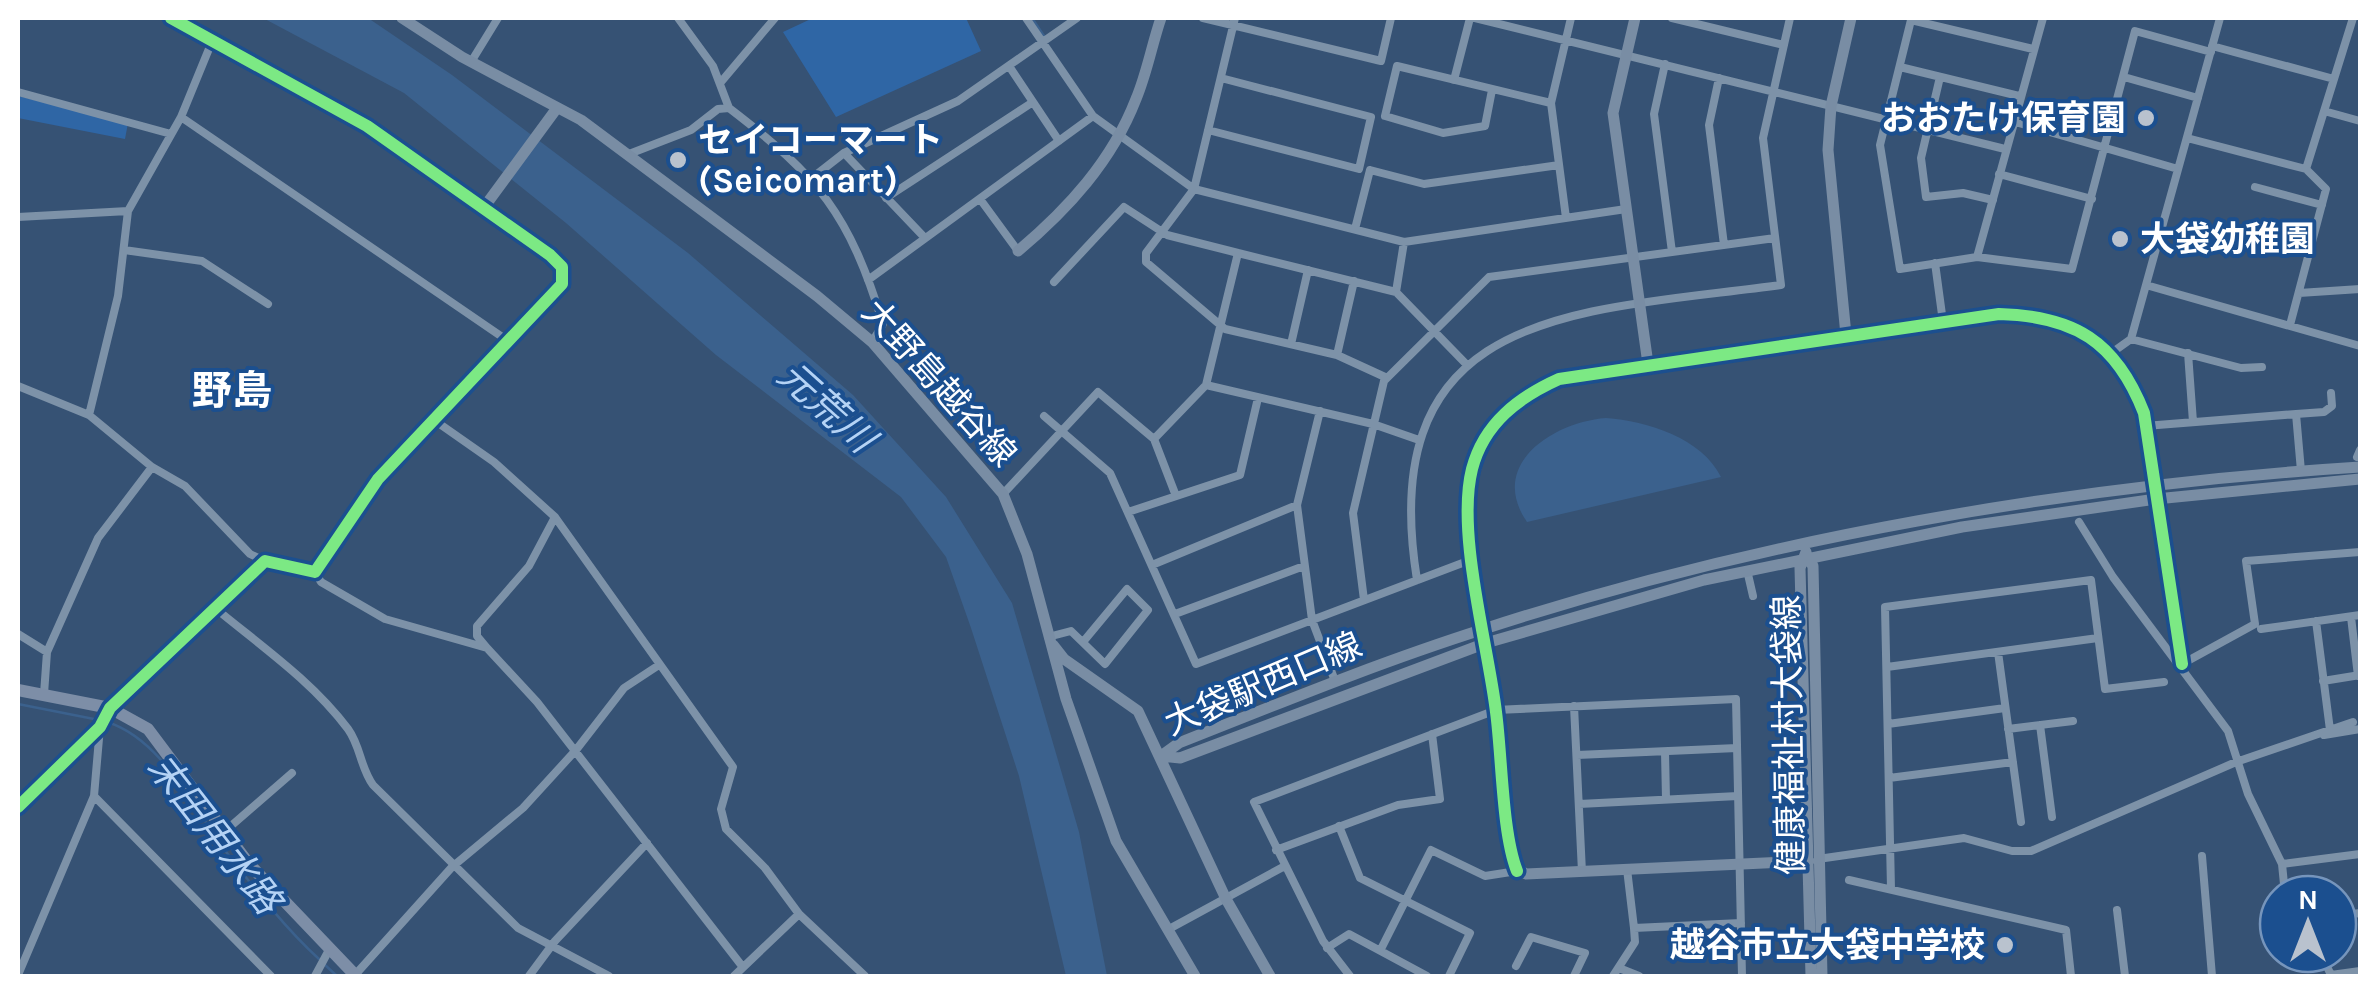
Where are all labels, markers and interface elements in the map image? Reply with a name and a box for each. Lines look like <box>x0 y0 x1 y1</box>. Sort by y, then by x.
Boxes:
place label: おおたけ保育園 <box>1881 98 2126 139</box>
marker: おおたけ保育園 <box>2135 107 2157 129</box>
place label: セイコーマート (Seicomart) <box>698 120 943 201</box>
marker: セイコーマート (Seicomart) <box>667 149 689 171</box>
place label: 大袋幼稚園 <box>2140 219 2315 260</box>
marker: 大袋幼稚園 <box>2109 228 2131 250</box>
street label: 大野島越谷線 <box>854 291 1024 475</box>
water label: 元荒川 <box>769 352 886 465</box>
district label: 野島 <box>192 367 272 414</box>
street label: 健康福祉村大袋線 <box>1766 595 1812 875</box>
street label: 大袋駅西口線 <box>1158 624 1368 744</box>
water label: 末田用水路 <box>138 745 292 925</box>
north arrow <box>2258 874 2358 974</box>
text: N <box>2298 883 2318 916</box>
place label: 越谷市立大袋中学校 <box>1670 925 1985 966</box>
marker: 越谷市立大袋中学校 <box>1994 934 2016 956</box>

